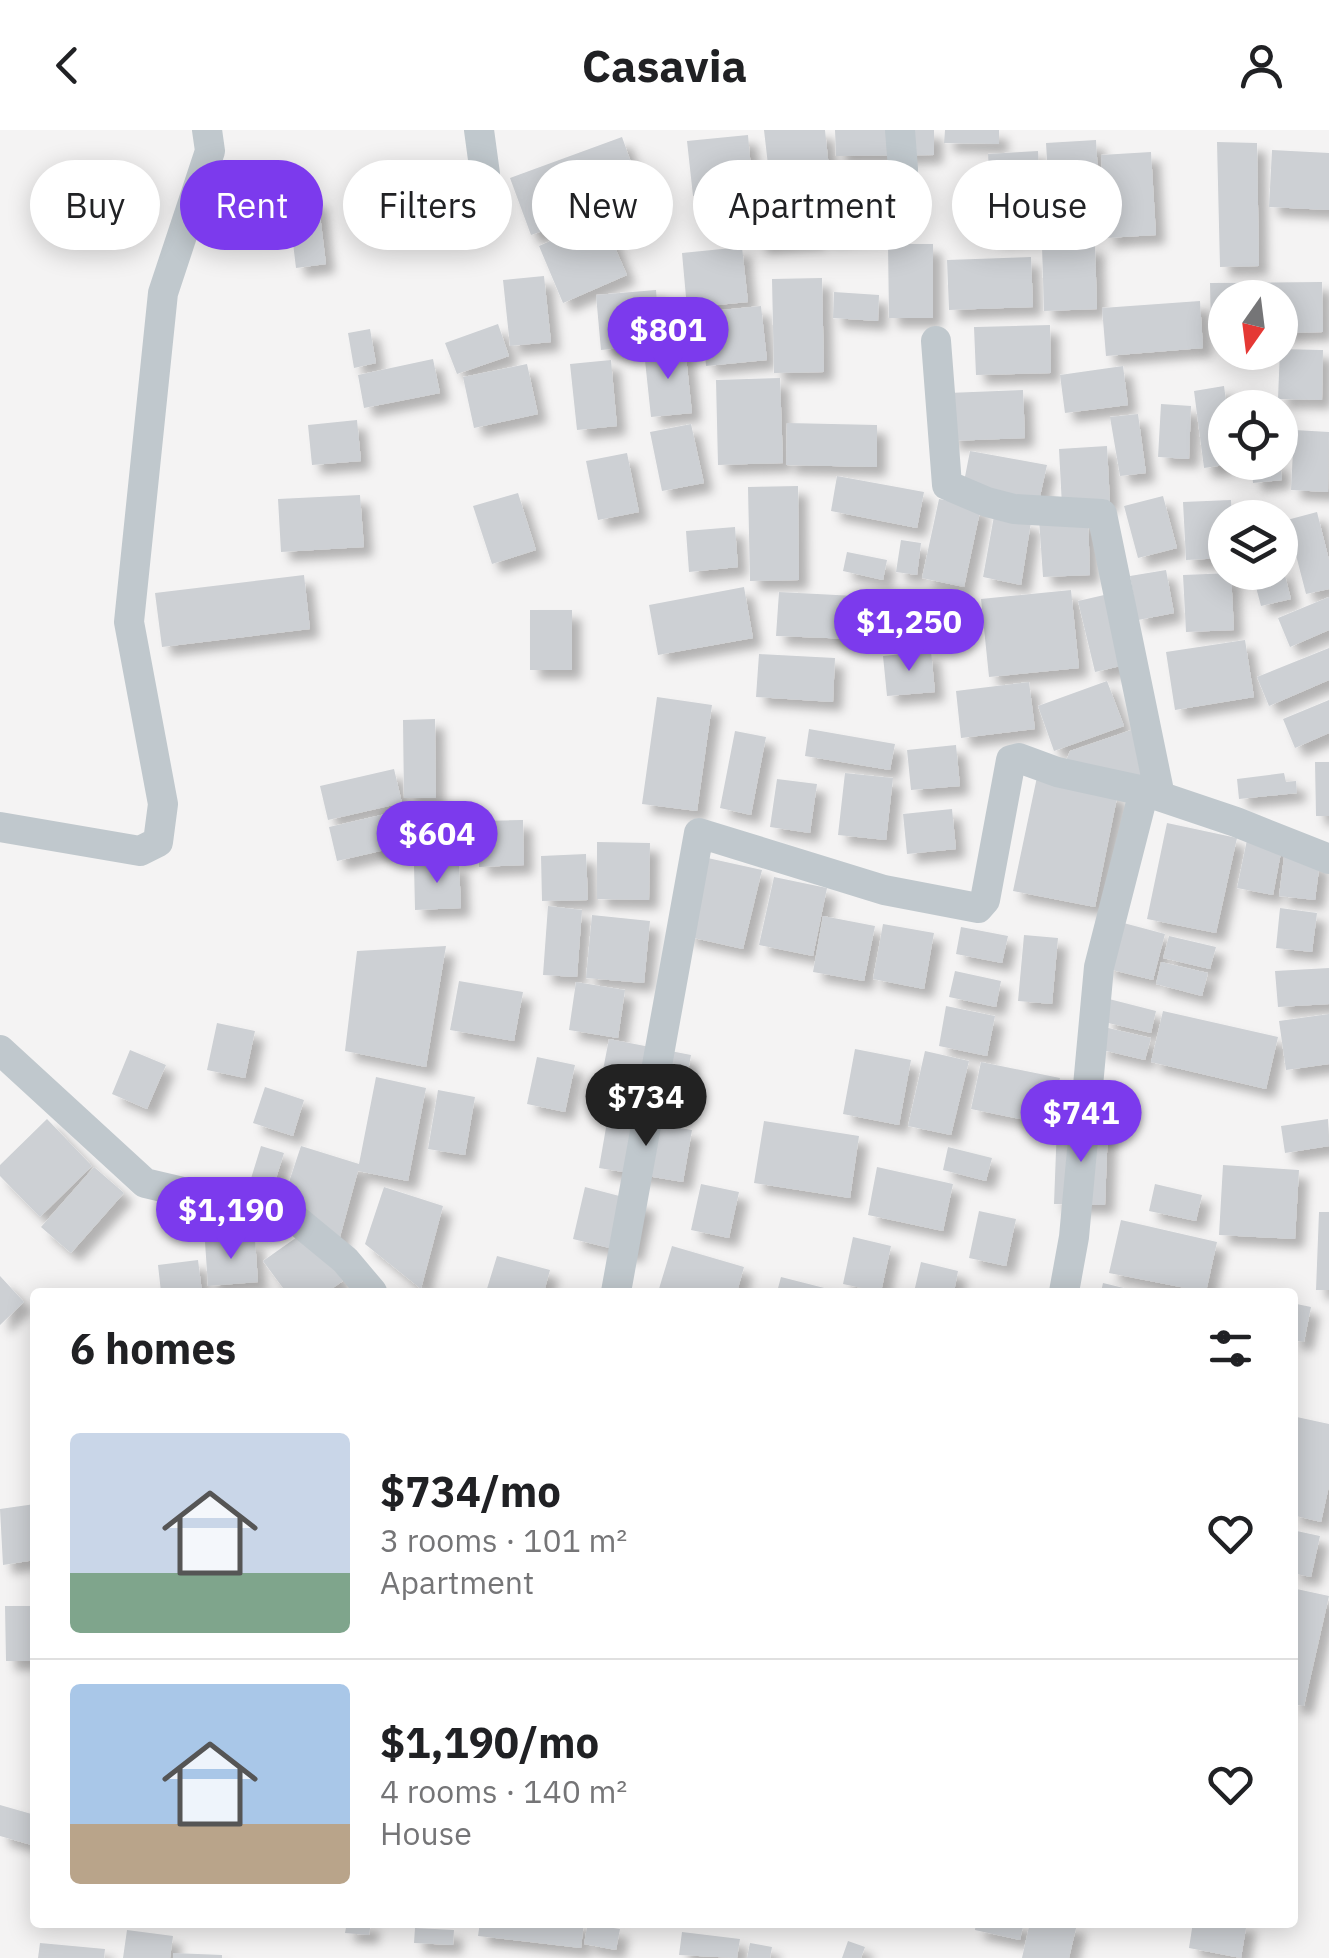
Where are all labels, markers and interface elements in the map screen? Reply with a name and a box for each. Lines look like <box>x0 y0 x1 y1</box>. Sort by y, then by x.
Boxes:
text: Casavia <box>582 36 747 94</box>
icon: back <box>40 38 95 93</box>
icon: person <box>1234 38 1289 93</box>
chip: Buy <box>30 160 160 250</box>
chip: Rent <box>180 160 323 250</box>
chip: Filters <box>343 160 512 250</box>
chip: New <box>532 160 673 250</box>
chip: Apartment <box>693 160 932 250</box>
chip: House <box>952 160 1122 250</box>
north arrow <box>1208 280 1298 370</box>
map controls <box>1208 280 1298 590</box>
pin: $801 <box>609 297 727 382</box>
text: $801 <box>630 308 706 350</box>
button: locate <box>1208 390 1298 480</box>
button: layers <box>1208 500 1298 590</box>
pin: $1,250 <box>828 589 990 674</box>
text: $1,250 <box>856 600 962 642</box>
pin: $604 <box>378 801 496 886</box>
text: $604 <box>399 812 475 854</box>
pin: $734 <box>587 1064 705 1149</box>
text: $734 <box>608 1075 684 1117</box>
pin: $741 <box>1022 1080 1140 1165</box>
text: $741 <box>1043 1091 1119 1133</box>
pin: $1,190 <box>150 1177 312 1262</box>
text: $1,190 <box>178 1188 284 1230</box>
text: 6 homes <box>70 1321 236 1376</box>
icon: filters <box>1203 1321 1258 1376</box>
text: $734/mo <box>380 1464 561 1519</box>
icon: home <box>150 1473 270 1593</box>
icon: heart <box>1203 1506 1258 1561</box>
text: 3 rooms · 101 m² <box>380 1519 627 1561</box>
text: Apartment <box>380 1561 534 1603</box>
text: $1,190/mo <box>380 1715 599 1770</box>
icon: home <box>150 1724 270 1844</box>
icon: heart <box>1203 1757 1258 1812</box>
text: 4 rooms · 140 m² <box>380 1770 627 1812</box>
text: House <box>380 1812 472 1854</box>

